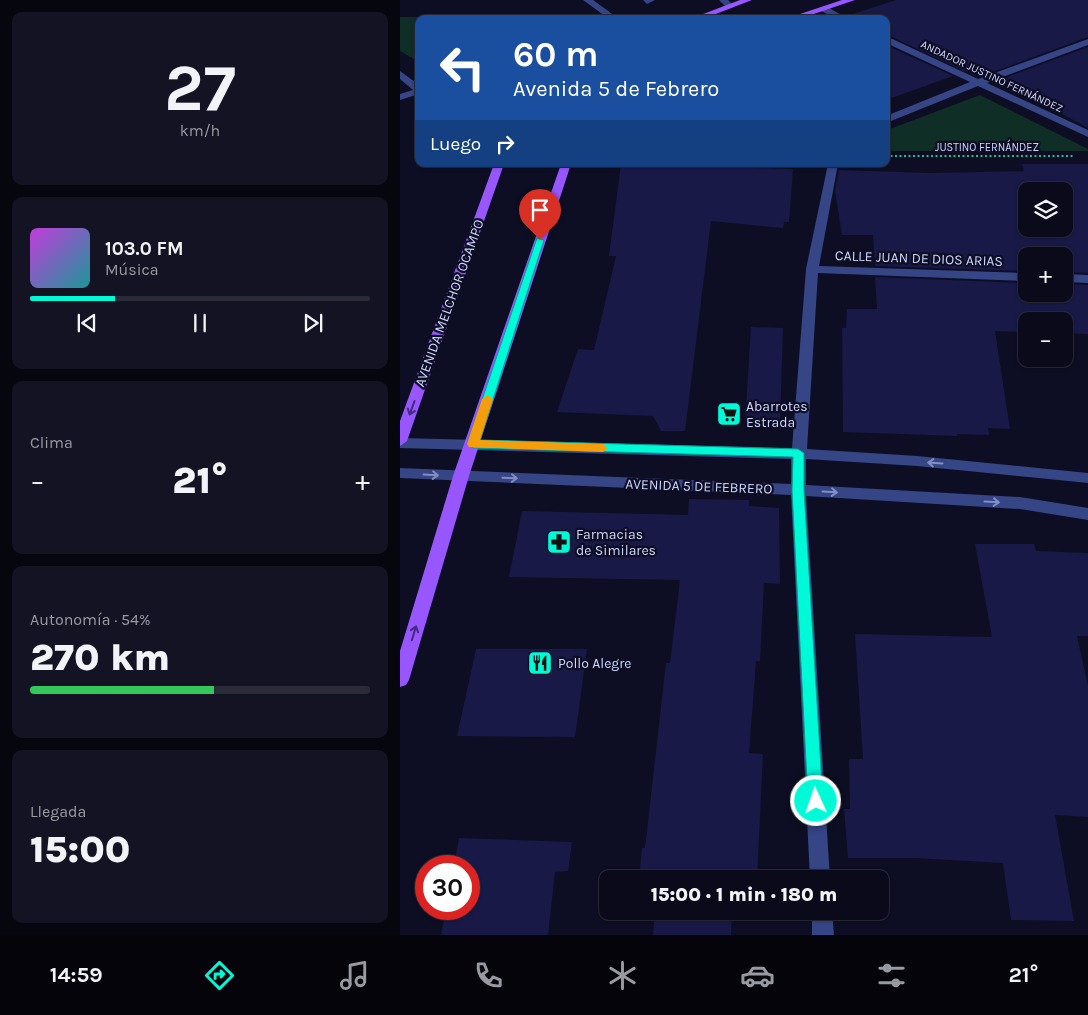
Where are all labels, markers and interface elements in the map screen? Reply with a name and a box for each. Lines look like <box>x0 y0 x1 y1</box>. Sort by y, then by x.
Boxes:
text: 60 m <box>513 34 598 75</box>
icon: left <box>430 35 495 100</box>
street label: ANDADOR JUSTINO FERNÁNDEZ <box>919 36 1066 115</box>
text: 27 <box>164 50 236 126</box>
text: Avenida 5 de Febrero <box>513 76 719 102</box>
text: km/h <box>180 121 220 140</box>
icon: right <box>491 130 519 158</box>
text: Luego <box>430 133 481 155</box>
street label: JUSTINO FERNÁNDEZ <box>935 139 1039 154</box>
map controls <box>1018 182 1073 367</box>
button: layers <box>1018 182 1073 237</box>
pin <box>519 189 561 240</box>
icon: arrive <box>526 196 554 224</box>
street label: AVENIDA MELCHOR OCAMPO <box>411 217 488 389</box>
text: 103.0 FM <box>105 238 184 260</box>
street label: CALLE JUAN DE DIOS ARIAS <box>835 247 1003 270</box>
button: + <box>1018 247 1073 302</box>
text: Música <box>105 260 158 279</box>
icon: previous <box>73 309 101 337</box>
icon: pause <box>186 309 214 337</box>
icon: next <box>299 309 327 337</box>
button: − <box>1018 312 1073 367</box>
place label: Abarrotes Estrada <box>746 398 808 431</box>
one-way arrow <box>407 399 416 415</box>
supermarket icon: Abarrotes Estrada <box>716 401 742 427</box>
text: Clima <box>30 433 73 452</box>
text: 21° <box>172 458 228 503</box>
one-way arrow <box>927 459 943 468</box>
text: − <box>30 464 45 497</box>
text: + <box>355 464 370 497</box>
one-way arrow <box>422 470 438 479</box>
one-way arrow <box>502 474 518 483</box>
street label: AVENIDA 5 DE FEBRERO <box>625 475 773 498</box>
one-way arrow <box>822 488 838 497</box>
one-way arrow <box>984 497 1000 506</box>
place label: Farmacias de Similares <box>576 526 656 559</box>
pharmacy icon: Farmacias de Similares <box>546 529 572 555</box>
text: Autonomía · 54% <box>30 610 151 629</box>
one-way arrow <box>410 626 420 642</box>
text: 270 km <box>30 635 170 680</box>
restaurant icon: Pollo Alegre <box>527 650 553 676</box>
place label: Pollo Alegre <box>558 655 632 672</box>
position arrow <box>789 774 841 826</box>
text: Llegada <box>30 802 86 821</box>
text: 15:00 <box>30 827 130 872</box>
speed limit sign: 30 <box>415 855 480 920</box>
text: 15:00 · 1 min · 180 m <box>651 884 837 906</box>
icon: directions <box>202 958 237 993</box>
icon: music <box>337 958 372 993</box>
icon: phone <box>471 958 506 993</box>
icon: climate <box>605 958 640 993</box>
icon: car <box>740 958 775 993</box>
icon: filters <box>874 958 909 993</box>
text: 14:59 <box>50 962 103 988</box>
text: 21° <box>1009 962 1038 988</box>

